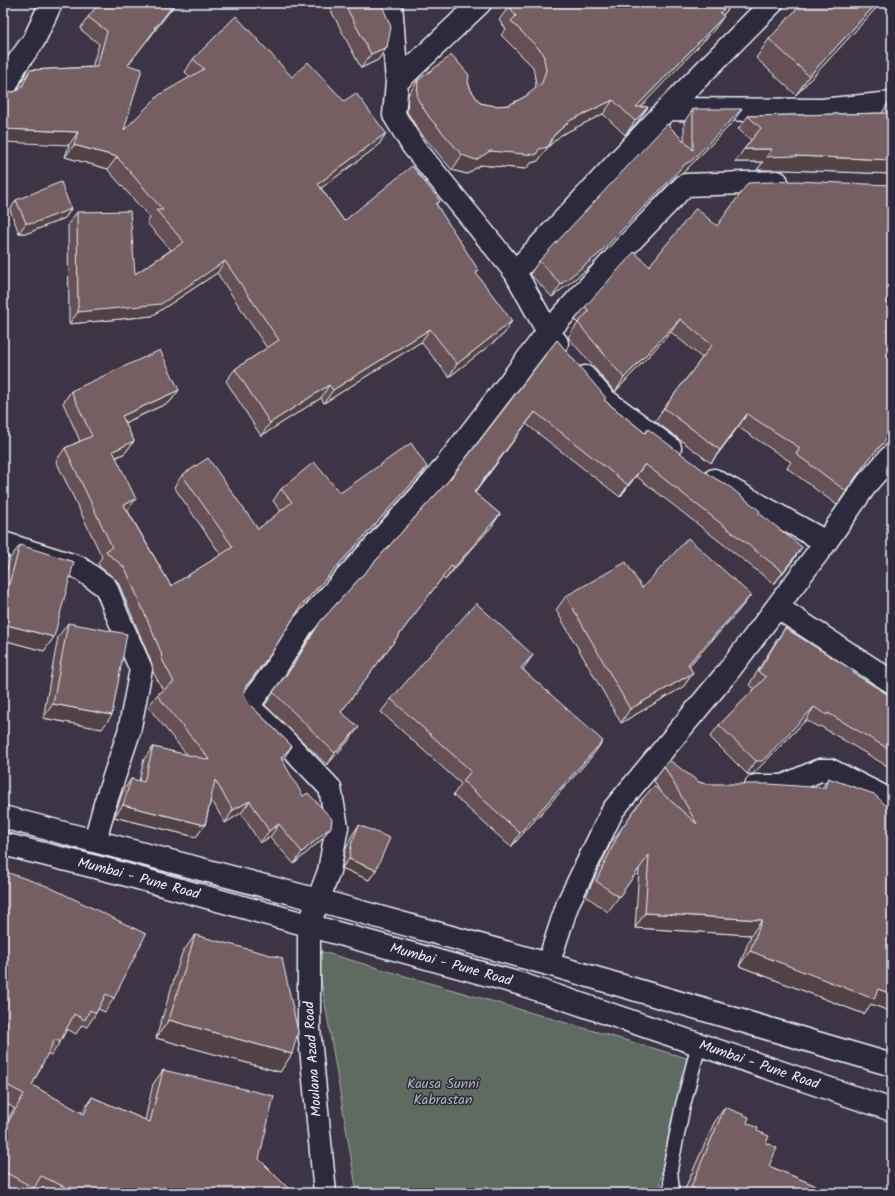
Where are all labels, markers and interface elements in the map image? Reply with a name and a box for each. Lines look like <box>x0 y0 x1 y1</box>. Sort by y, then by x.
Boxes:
street label: Mumbai - Pune Road <box>75 852 203 906</box>
street label: Mumbai - Pune Road <box>387 937 516 992</box>
street label: Moulana Azad Road <box>298 1000 328 1117</box>
street label: Mumbai - Pune Road <box>696 1034 823 1096</box>
park label: Kausa Sunni Kabrastan <box>407 1073 480 1111</box>

